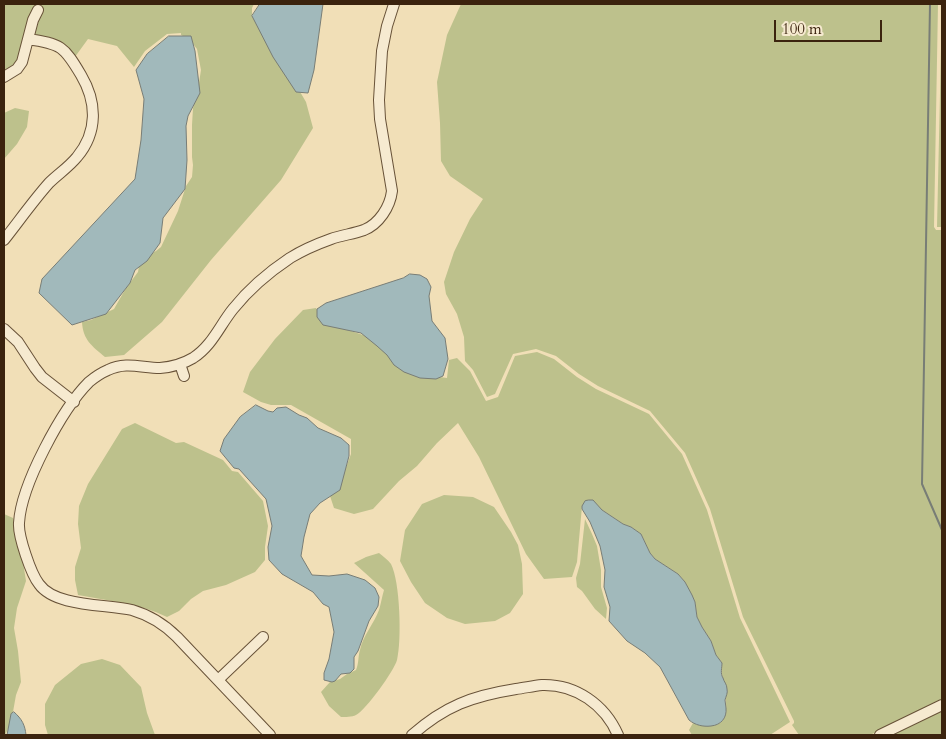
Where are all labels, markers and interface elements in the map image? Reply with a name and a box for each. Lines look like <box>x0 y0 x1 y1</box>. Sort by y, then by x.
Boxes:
scale bar <box>776 10 884 42</box>
text: 100 m <box>782 19 822 39</box>

